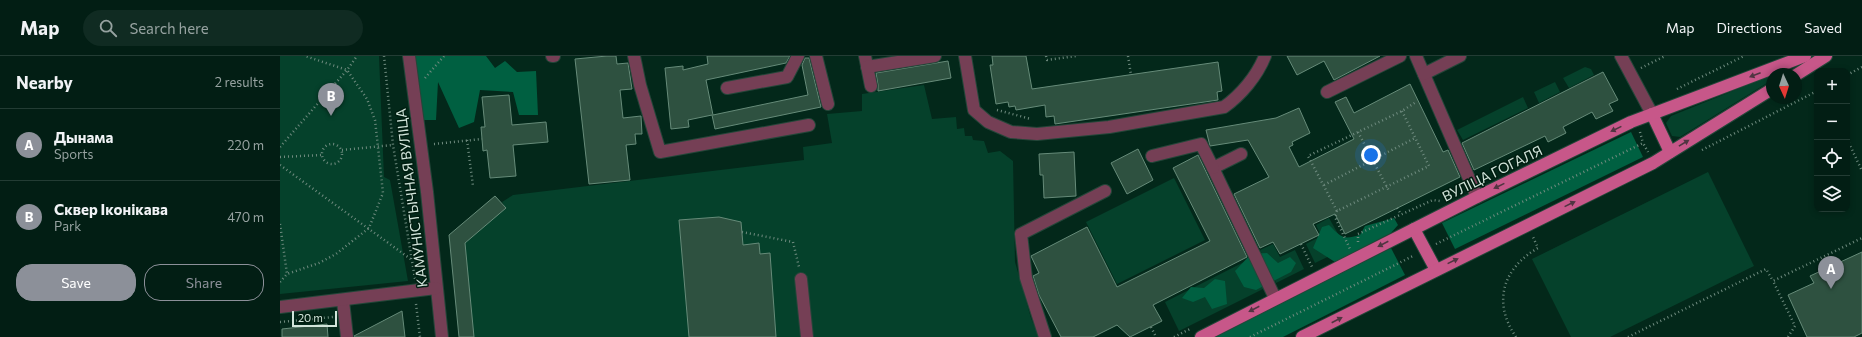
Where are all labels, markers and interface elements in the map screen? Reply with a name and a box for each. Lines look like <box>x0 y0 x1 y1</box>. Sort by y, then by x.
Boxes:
search box <box>83 10 363 46</box>
text: Map <box>20 16 59 39</box>
icon: search <box>97 17 119 39</box>
text: Search here <box>129 19 209 37</box>
text: Map <box>1666 19 1695 36</box>
text: Directions <box>1717 19 1782 36</box>
text: Saved <box>1804 19 1842 36</box>
north arrow <box>1766 68 1802 104</box>
map controls <box>1814 68 1850 212</box>
button: + <box>1814 68 1850 104</box>
text: Nearby <box>16 72 73 93</box>
one-way arrow <box>1749 72 1761 78</box>
text: 2 results <box>215 74 264 90</box>
pin: B <box>318 83 344 116</box>
button: − <box>1814 104 1850 140</box>
street label: КАМУНІСТЫЧНАЯ ВУЛІЦА <box>392 107 430 288</box>
one-way arrow <box>1610 126 1622 132</box>
text: Дынама <box>54 128 113 146</box>
text: A <box>24 137 34 153</box>
text: 220 m <box>227 137 264 153</box>
one-way arrow <box>1679 139 1689 147</box>
button: locate <box>1814 140 1850 176</box>
street label: ВУЛІЦА ГОГАЛЯ <box>1439 141 1545 205</box>
your location <box>1361 145 1381 165</box>
text: Sports <box>54 146 94 162</box>
button: layers <box>1814 176 1850 212</box>
one-way arrow <box>1493 183 1505 189</box>
text: Сквер Іконікава <box>54 200 168 218</box>
one-way arrow <box>1564 201 1575 207</box>
text: B <box>25 209 33 225</box>
text: 470 m <box>227 209 264 225</box>
text: Park <box>54 218 81 234</box>
one-way arrow <box>1377 241 1389 248</box>
pin: A <box>1818 256 1844 289</box>
one-way arrow <box>1447 258 1459 265</box>
button: Save <box>16 264 136 301</box>
button: Share <box>144 264 264 301</box>
one-way arrow <box>1249 306 1260 313</box>
scale bar <box>292 309 337 328</box>
text: 20 m <box>298 311 323 324</box>
one-way arrow <box>1331 316 1343 323</box>

